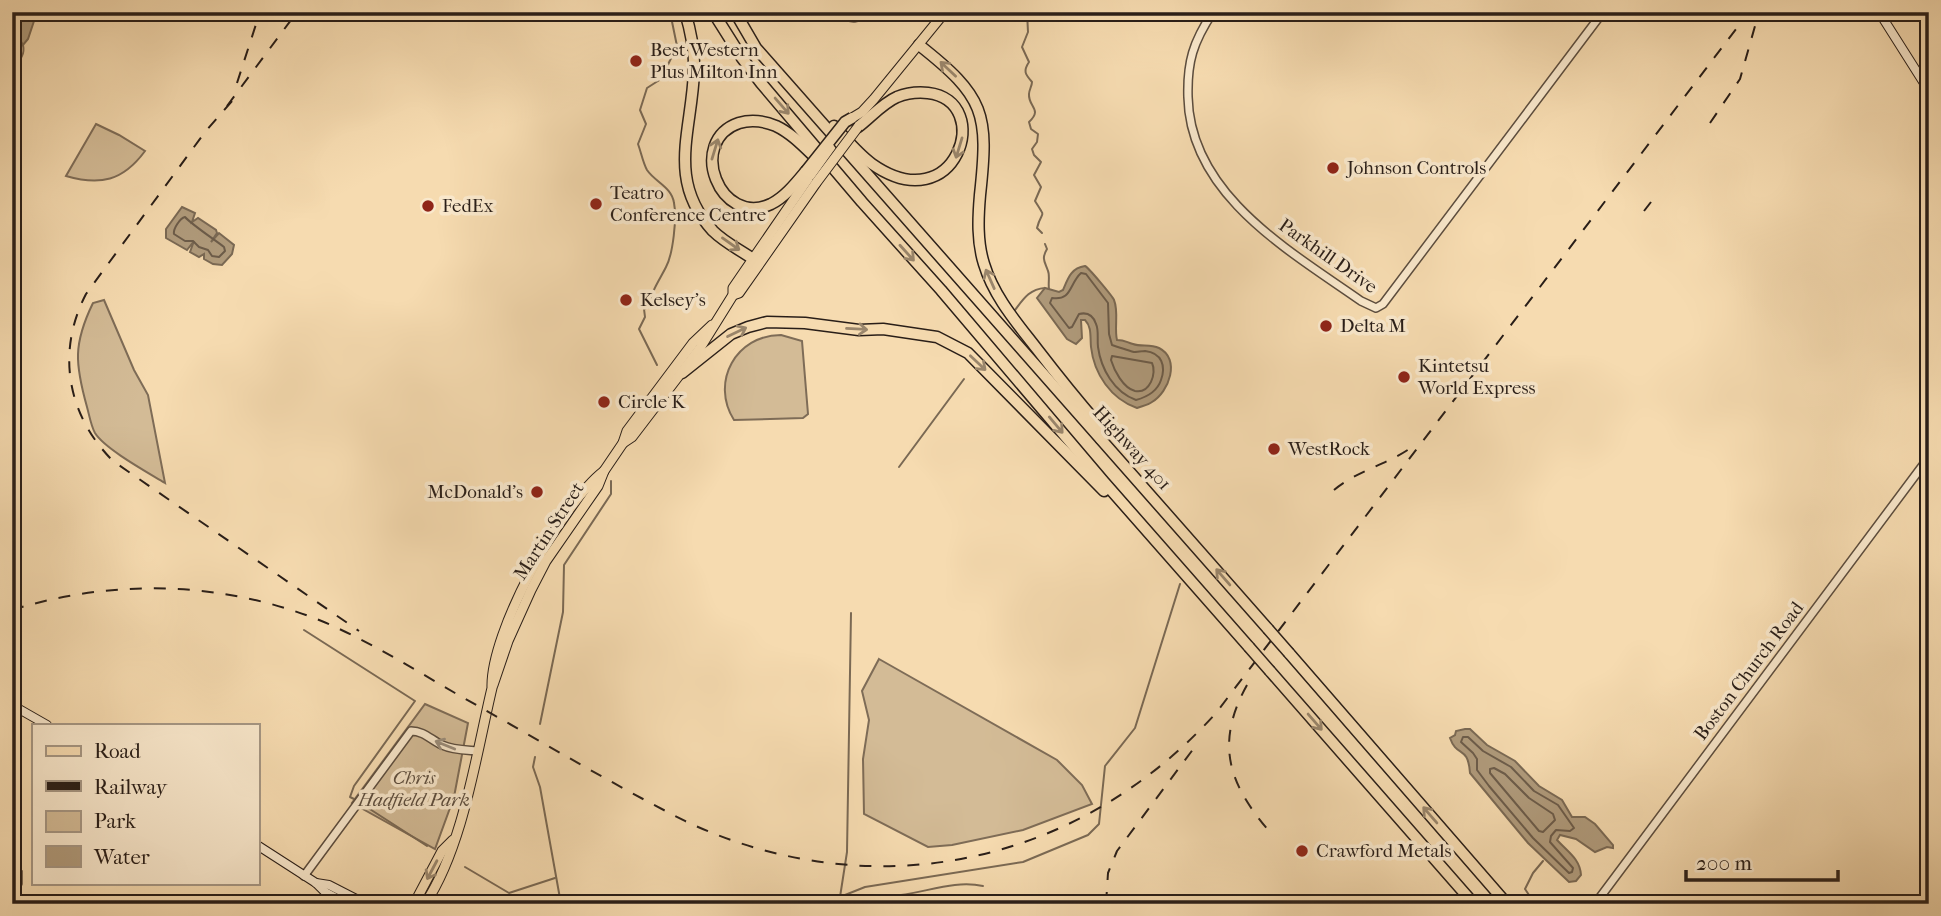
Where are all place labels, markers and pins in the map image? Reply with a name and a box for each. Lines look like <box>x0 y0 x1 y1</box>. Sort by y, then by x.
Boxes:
place label: Best Western Plus Milton Inn <box>650 39 777 83</box>
marker: Best Western Plus Milton Inn <box>628 53 644 69</box>
place label: Johnson Controls <box>1345 157 1486 179</box>
marker: Johnson Controls <box>1325 160 1341 176</box>
place label: Teatro Conference Centre <box>610 182 766 226</box>
place label: FedEx <box>442 195 493 217</box>
marker: Teatro Conference Centre <box>588 196 604 212</box>
marker: FedEx <box>420 198 436 214</box>
place label: Kelsey's <box>640 289 706 311</box>
marker: Kelsey's <box>618 292 634 308</box>
place label: Delta M <box>1340 315 1406 337</box>
marker: Delta M <box>1318 318 1334 334</box>
place label: Kintetsu World Express <box>1417 355 1535 399</box>
marker: Kintetsu World Express <box>1396 369 1412 385</box>
place label: Circle K <box>618 391 686 413</box>
marker: Circle K <box>596 394 612 410</box>
place label: WestRock <box>1287 438 1370 460</box>
marker: WestRock <box>1266 441 1282 457</box>
place label: McDonald's <box>427 481 523 503</box>
marker: McDonald's <box>529 484 545 500</box>
place label: Crawford Metals <box>1316 840 1451 862</box>
marker: Crawford Metals <box>1294 843 1310 859</box>

